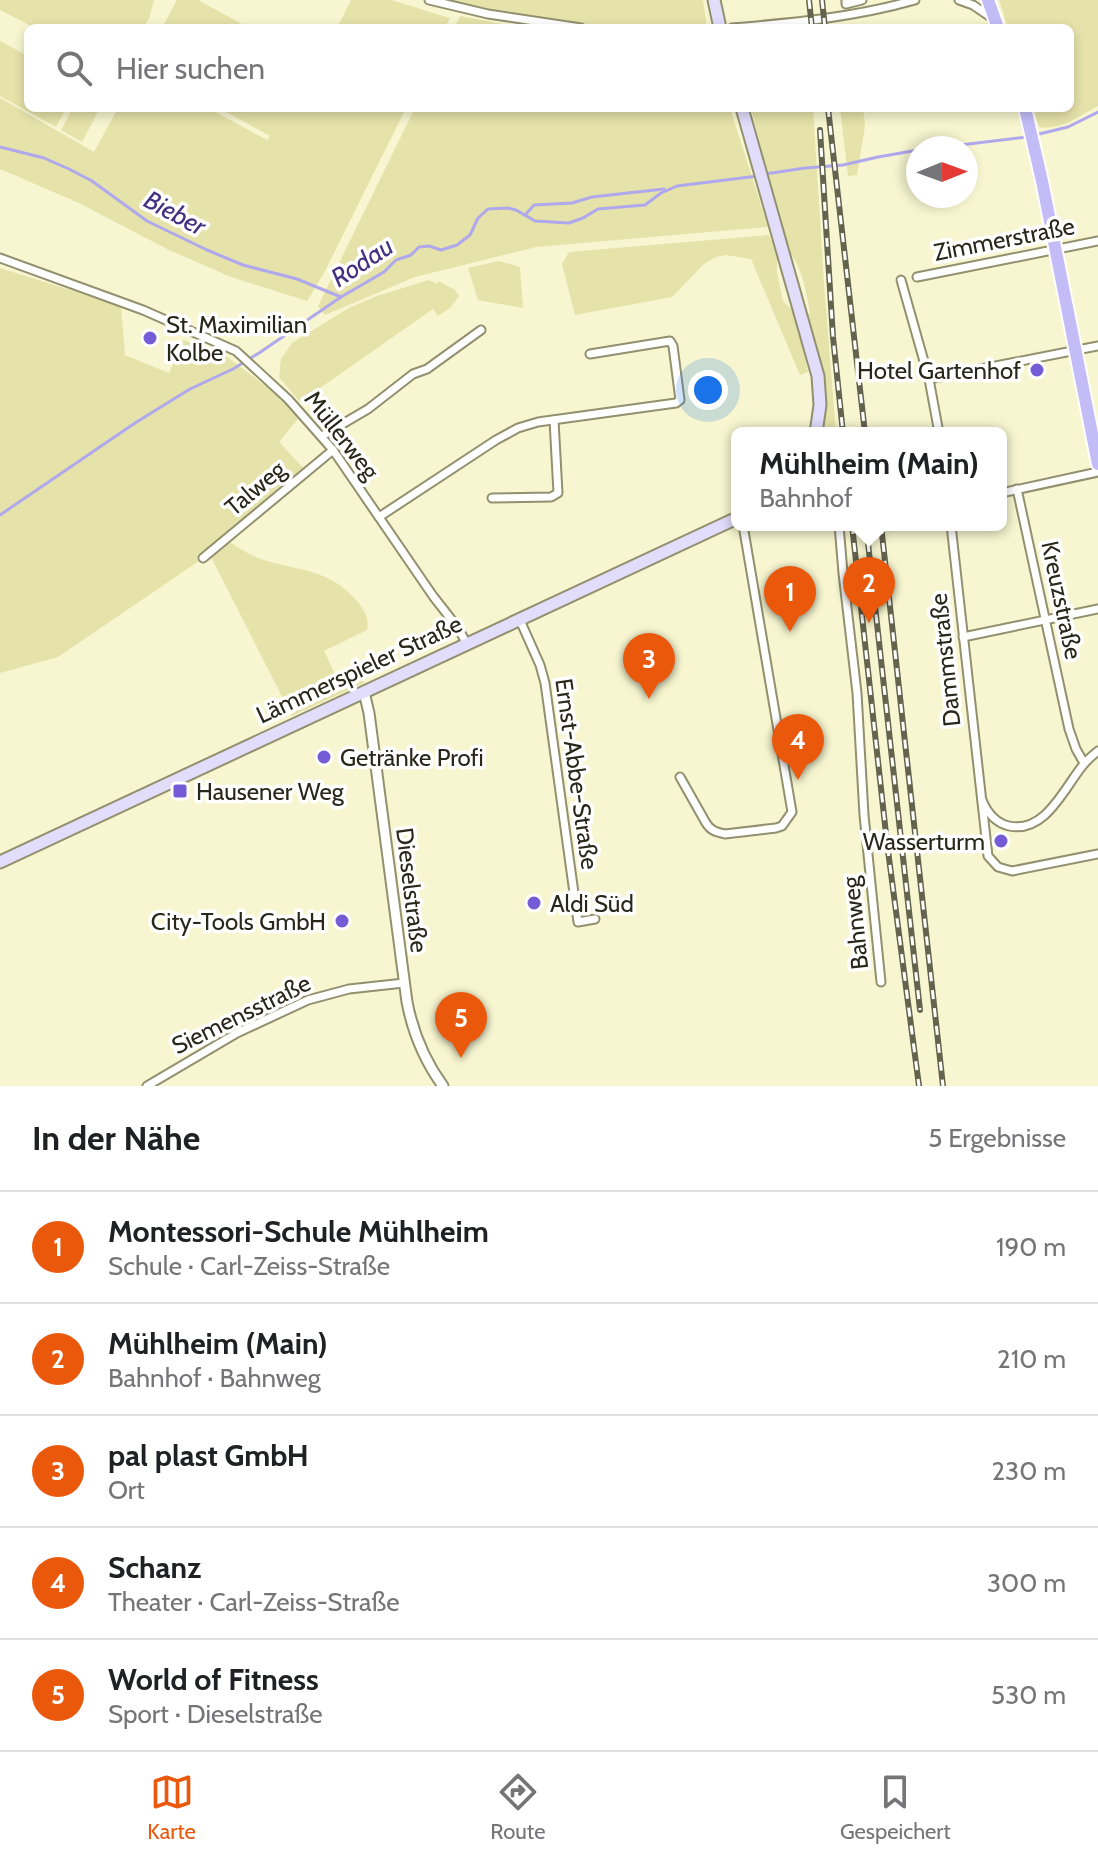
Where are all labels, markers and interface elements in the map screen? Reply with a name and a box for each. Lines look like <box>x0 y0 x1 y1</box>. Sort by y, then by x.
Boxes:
search box <box>24 24 1074 112</box>
icon: search <box>52 46 96 90</box>
text: Hier suchen <box>116 50 265 87</box>
north arrow <box>906 136 978 208</box>
water label: Bieber <box>139 184 212 243</box>
street label: Zimmerstraße <box>931 211 1077 267</box>
water label: Rodau <box>325 230 399 294</box>
place label: St. Maximilian Kolbe <box>166 310 307 367</box>
marker: St. Maximilian Kolbe <box>141 329 159 347</box>
place label: Hotel Gartenhof <box>857 356 1021 385</box>
marker: Hotel Gartenhof <box>1028 361 1046 379</box>
your location <box>688 370 728 410</box>
street label: Müllerweg <box>298 385 386 486</box>
popup <box>731 427 1007 531</box>
text: Mühlheim (Main) <box>759 445 979 482</box>
street label: Talweg <box>219 454 292 522</box>
text: Bahnhof <box>759 482 853 514</box>
street label: Kreuzstraße <box>1035 538 1089 662</box>
pin: 2 <box>843 557 895 623</box>
pin: 1 <box>764 566 816 632</box>
street label: Dammstraße <box>924 592 966 728</box>
street label: Lämmerspieler Straße <box>251 609 467 729</box>
pin: 3 <box>623 633 675 699</box>
street label: Ernst-Abbe-Straße <box>549 677 605 871</box>
pin: 4 <box>772 714 824 780</box>
place label: Getränke Profi <box>340 743 484 772</box>
marker: Getränke Profi <box>315 748 333 766</box>
place label: Hausener Weg <box>196 777 345 806</box>
marker: Hausener Weg <box>171 782 189 800</box>
street label: Dieselstraße <box>390 826 434 954</box>
place label: Wasserturm <box>863 827 985 856</box>
marker: Wasserturm <box>992 832 1010 850</box>
street label: Bahnweg <box>836 874 874 971</box>
place label: Aldi Süd <box>550 889 634 918</box>
marker: Aldi Süd <box>525 894 543 912</box>
place label: City-Tools GmbH <box>151 907 326 936</box>
marker: City-Tools GmbH <box>333 912 351 930</box>
street label: Siemensstraße <box>167 968 315 1060</box>
pin: 5 <box>435 992 487 1058</box>
text: In der Nähe <box>32 1117 200 1159</box>
text: 5 Ergebnisse <box>928 1122 1066 1154</box>
text: Montessori-Schule Mühlheim <box>108 1213 489 1250</box>
text: 1 <box>53 1231 63 1263</box>
text: 190 m <box>996 1231 1066 1263</box>
text: Schule · Carl-Zeiss-Straße <box>108 1250 390 1282</box>
text: Mühlheim (Main) <box>108 1325 328 1362</box>
text: 2 <box>51 1343 65 1375</box>
text: 210 m <box>997 1343 1066 1375</box>
text: Bahnhof · Bahnweg <box>108 1362 321 1394</box>
text: pal plast GmbH <box>108 1437 309 1474</box>
text: 3 <box>51 1455 65 1487</box>
text: 230 m <box>992 1455 1066 1487</box>
text: Ort <box>108 1474 145 1506</box>
text: Schanz <box>108 1549 201 1586</box>
text: 4 <box>50 1567 66 1599</box>
text: 300 m <box>987 1567 1066 1599</box>
text: Theater · Carl-Zeiss-Straße <box>108 1586 400 1618</box>
text: World of Fitness <box>108 1661 319 1698</box>
text: 5 <box>51 1679 65 1711</box>
text: 530 m <box>991 1679 1066 1711</box>
text: Sport · Dieselstraße <box>108 1698 323 1730</box>
tab: Karte <box>147 1770 196 1845</box>
tab: Route <box>490 1770 545 1845</box>
tab: Gespeichert <box>840 1770 951 1845</box>

